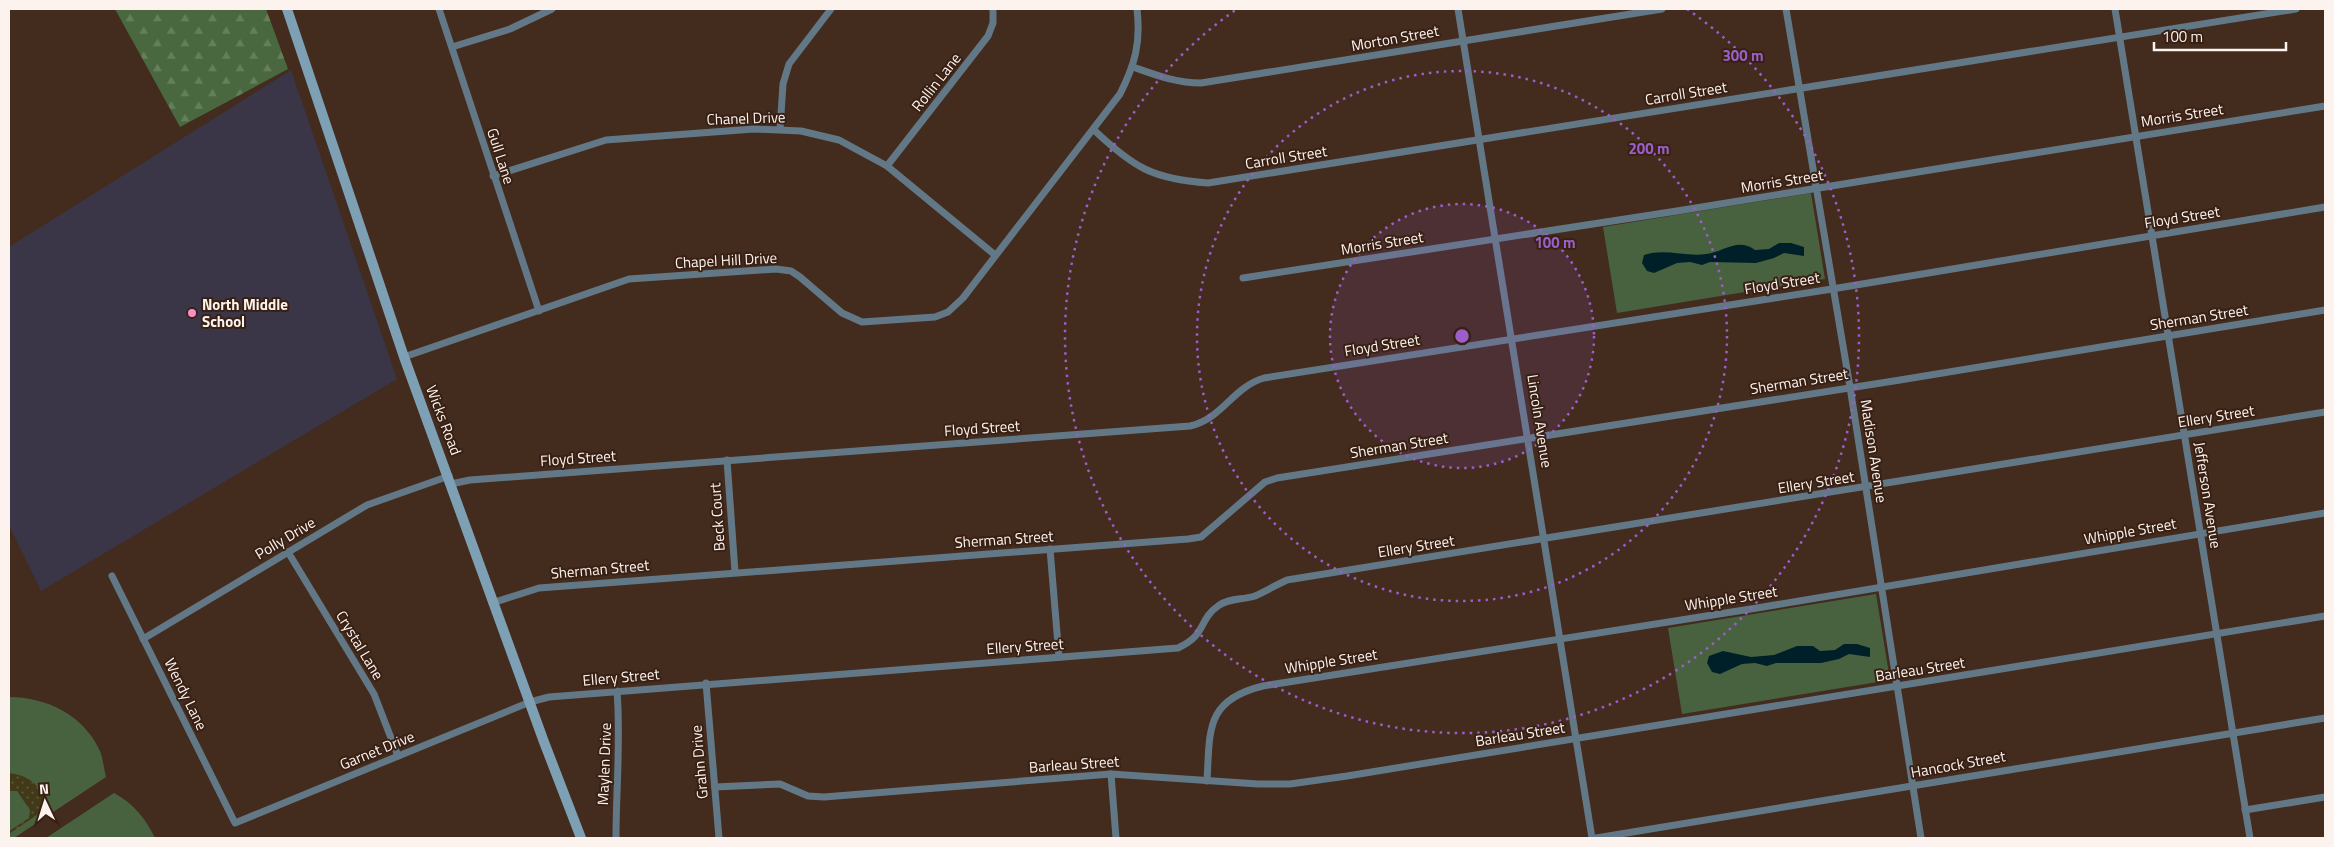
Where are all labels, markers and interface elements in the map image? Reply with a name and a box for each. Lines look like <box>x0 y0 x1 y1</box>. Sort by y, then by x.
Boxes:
street label: Morton Street <box>1349 19 1441 57</box>
scale bar <box>2154 20 2286 52</box>
text: 100 m <box>2162 25 2203 48</box>
text: 300 m <box>1722 44 1764 67</box>
street label: Rollin Lane <box>906 48 966 116</box>
street label: Carroll Street <box>1643 75 1729 111</box>
street label: Morris Street <box>2139 97 2226 133</box>
street label: Chanel Drive <box>706 105 786 131</box>
street label: Gull Lane <box>481 125 521 187</box>
text: 200 m <box>1628 137 1670 160</box>
street label: Carroll Street <box>1243 139 1329 175</box>
street label: Morris Street <box>1739 163 1826 199</box>
street label: Floyd Street <box>2143 200 2222 234</box>
street label: Morris Street <box>1339 225 1426 261</box>
text: 100 m <box>1534 231 1576 254</box>
street label: Chapel Hill Drive <box>674 246 778 274</box>
street label: Floyd Street <box>1743 266 1822 300</box>
place label: North Middle School <box>202 293 288 333</box>
street label: Sherman Street <box>2148 298 2250 336</box>
marker: North Middle School <box>186 307 198 319</box>
centre of rings <box>1453 327 1471 345</box>
street label: Floyd Street <box>1343 328 1422 362</box>
street label: Sherman Street <box>1748 362 1850 400</box>
street label: Lincoln Avenue <box>1521 372 1559 470</box>
street label: Wicks Road <box>420 382 468 458</box>
street label: Madison Avenue <box>1854 398 1894 504</box>
street label: Ellery Street <box>2176 398 2257 433</box>
street label: Floyd Street <box>943 414 1022 442</box>
street label: Sherman Street <box>1348 426 1450 464</box>
street label: Jefferson Avenue <box>2188 440 2228 550</box>
street label: Floyd Street <box>539 444 618 472</box>
street label: Ellery Street <box>1776 464 1857 499</box>
street label: Beck Court <box>703 481 731 552</box>
street label: Polly Drive <box>250 511 320 565</box>
street label: Whipple Street <box>2082 511 2179 550</box>
street label: Sherman Street <box>954 524 1055 554</box>
street label: Ellery Street <box>1376 528 1457 563</box>
street label: Sherman Street <box>550 553 651 585</box>
street label: Whipple Street <box>1683 579 1780 617</box>
street label: Crystal Lane <box>330 606 390 684</box>
street label: Ellery Street <box>986 632 1065 660</box>
street label: Whipple Street <box>1283 642 1380 680</box>
street label: Barleau Street <box>1874 650 1967 687</box>
street label: Wendy Lane <box>159 654 213 734</box>
street label: Ellery Street <box>582 662 661 692</box>
street label: Barleau Street <box>1474 715 1567 752</box>
street label: Maylen Drive <box>591 722 617 806</box>
street label: Grahn Drive <box>684 724 714 800</box>
street label: Garnet Drive <box>336 725 418 775</box>
street label: Hancock Street <box>1909 744 2008 784</box>
street label: Barleau Street <box>1028 749 1121 779</box>
north arrow <box>20 777 70 827</box>
text: N <box>38 778 50 799</box>

